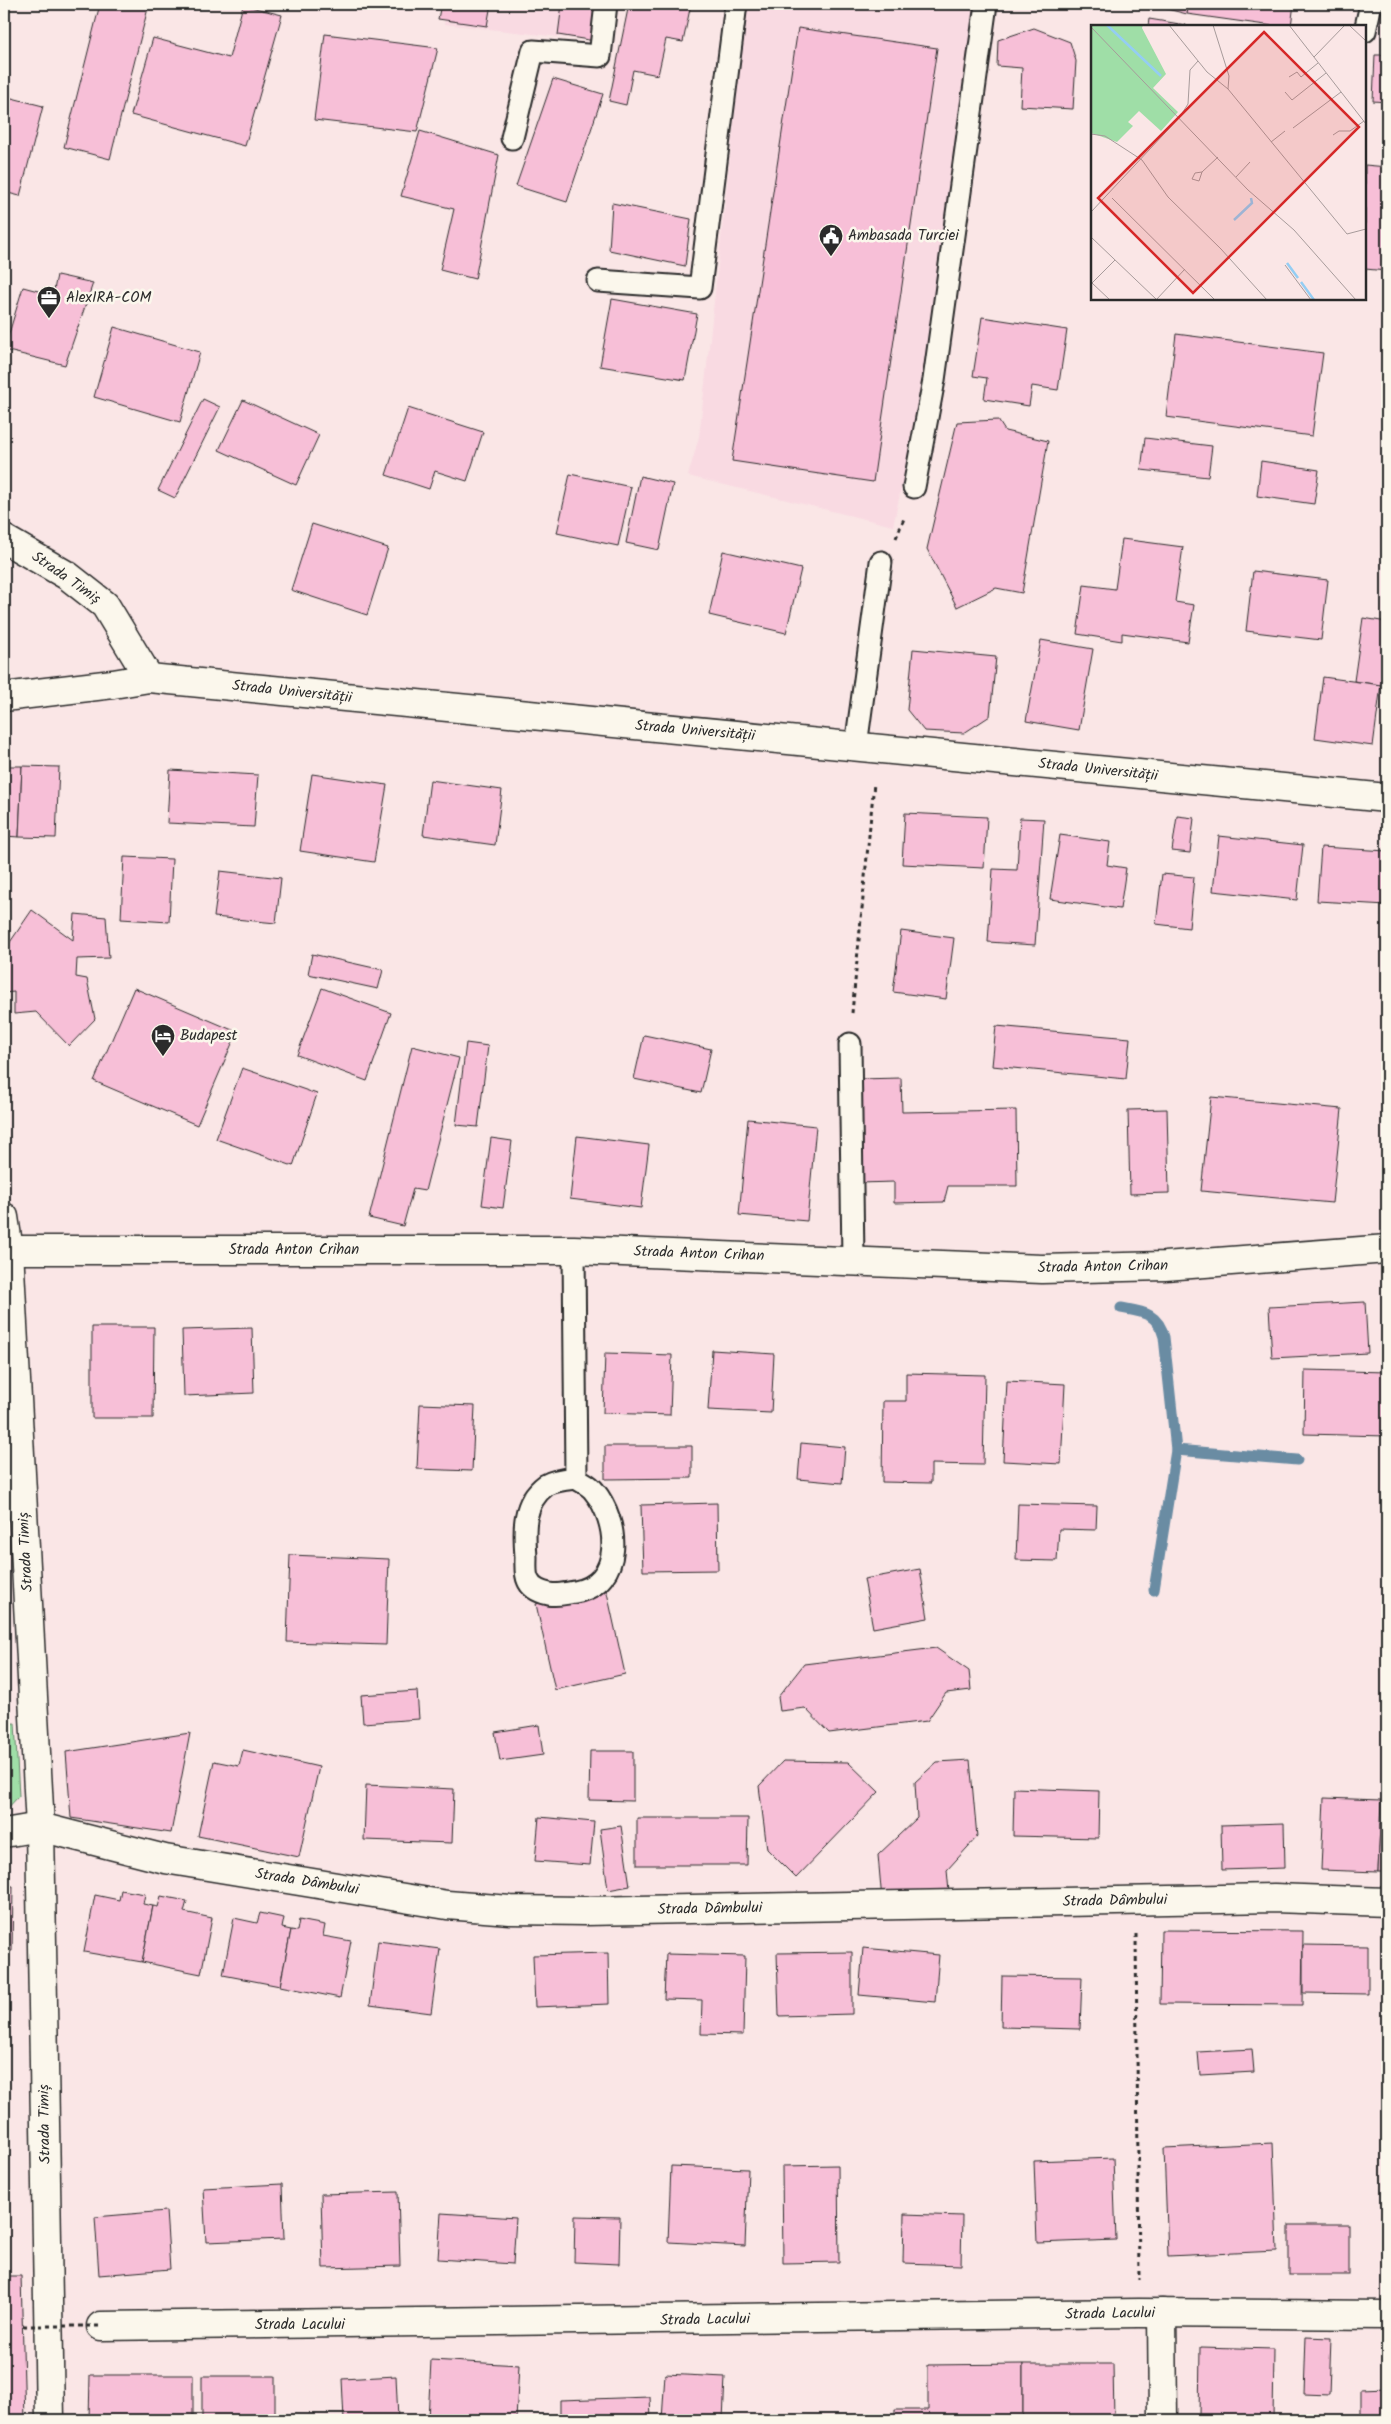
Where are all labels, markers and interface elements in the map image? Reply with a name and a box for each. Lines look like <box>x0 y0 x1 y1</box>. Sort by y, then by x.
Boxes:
inset map <box>1091 25 1366 300</box>
public building icon: Ambasada Turciei <box>818 223 844 257</box>
place label: Ambasada Turciei <box>848 224 960 248</box>
office icon: AlexIRA-COM <box>36 285 62 319</box>
place label: AlexIRA-COM <box>66 286 152 310</box>
street label: Strada Timiș <box>26 545 106 611</box>
street label: Strada Universității <box>231 674 355 710</box>
street label: Strada Universității <box>634 714 757 748</box>
street label: Strada Universității <box>1037 752 1161 788</box>
hotel icon: Budapest <box>150 1023 176 1057</box>
place label: Budapest <box>180 1024 238 1048</box>
street label: Strada Anton Crihan <box>229 1238 359 1262</box>
street label: Strada Anton Crihan <box>633 1240 765 1268</box>
street label: Strada Anton Crihan <box>1037 1254 1169 1280</box>
street label: Strada Timiș <box>12 1511 40 1592</box>
street label: Strada Dâmbului <box>253 1862 362 1902</box>
street label: Strada Dâmbului <box>1063 1888 1169 1914</box>
street label: Strada Dâmbului <box>658 1896 764 1922</box>
street label: Strada Timiș <box>32 2083 58 2164</box>
street label: Strada Lacului <box>1065 2301 1157 2327</box>
street label: Strada Lacului <box>660 2307 752 2333</box>
street label: Strada Lacului <box>255 2313 346 2337</box>

